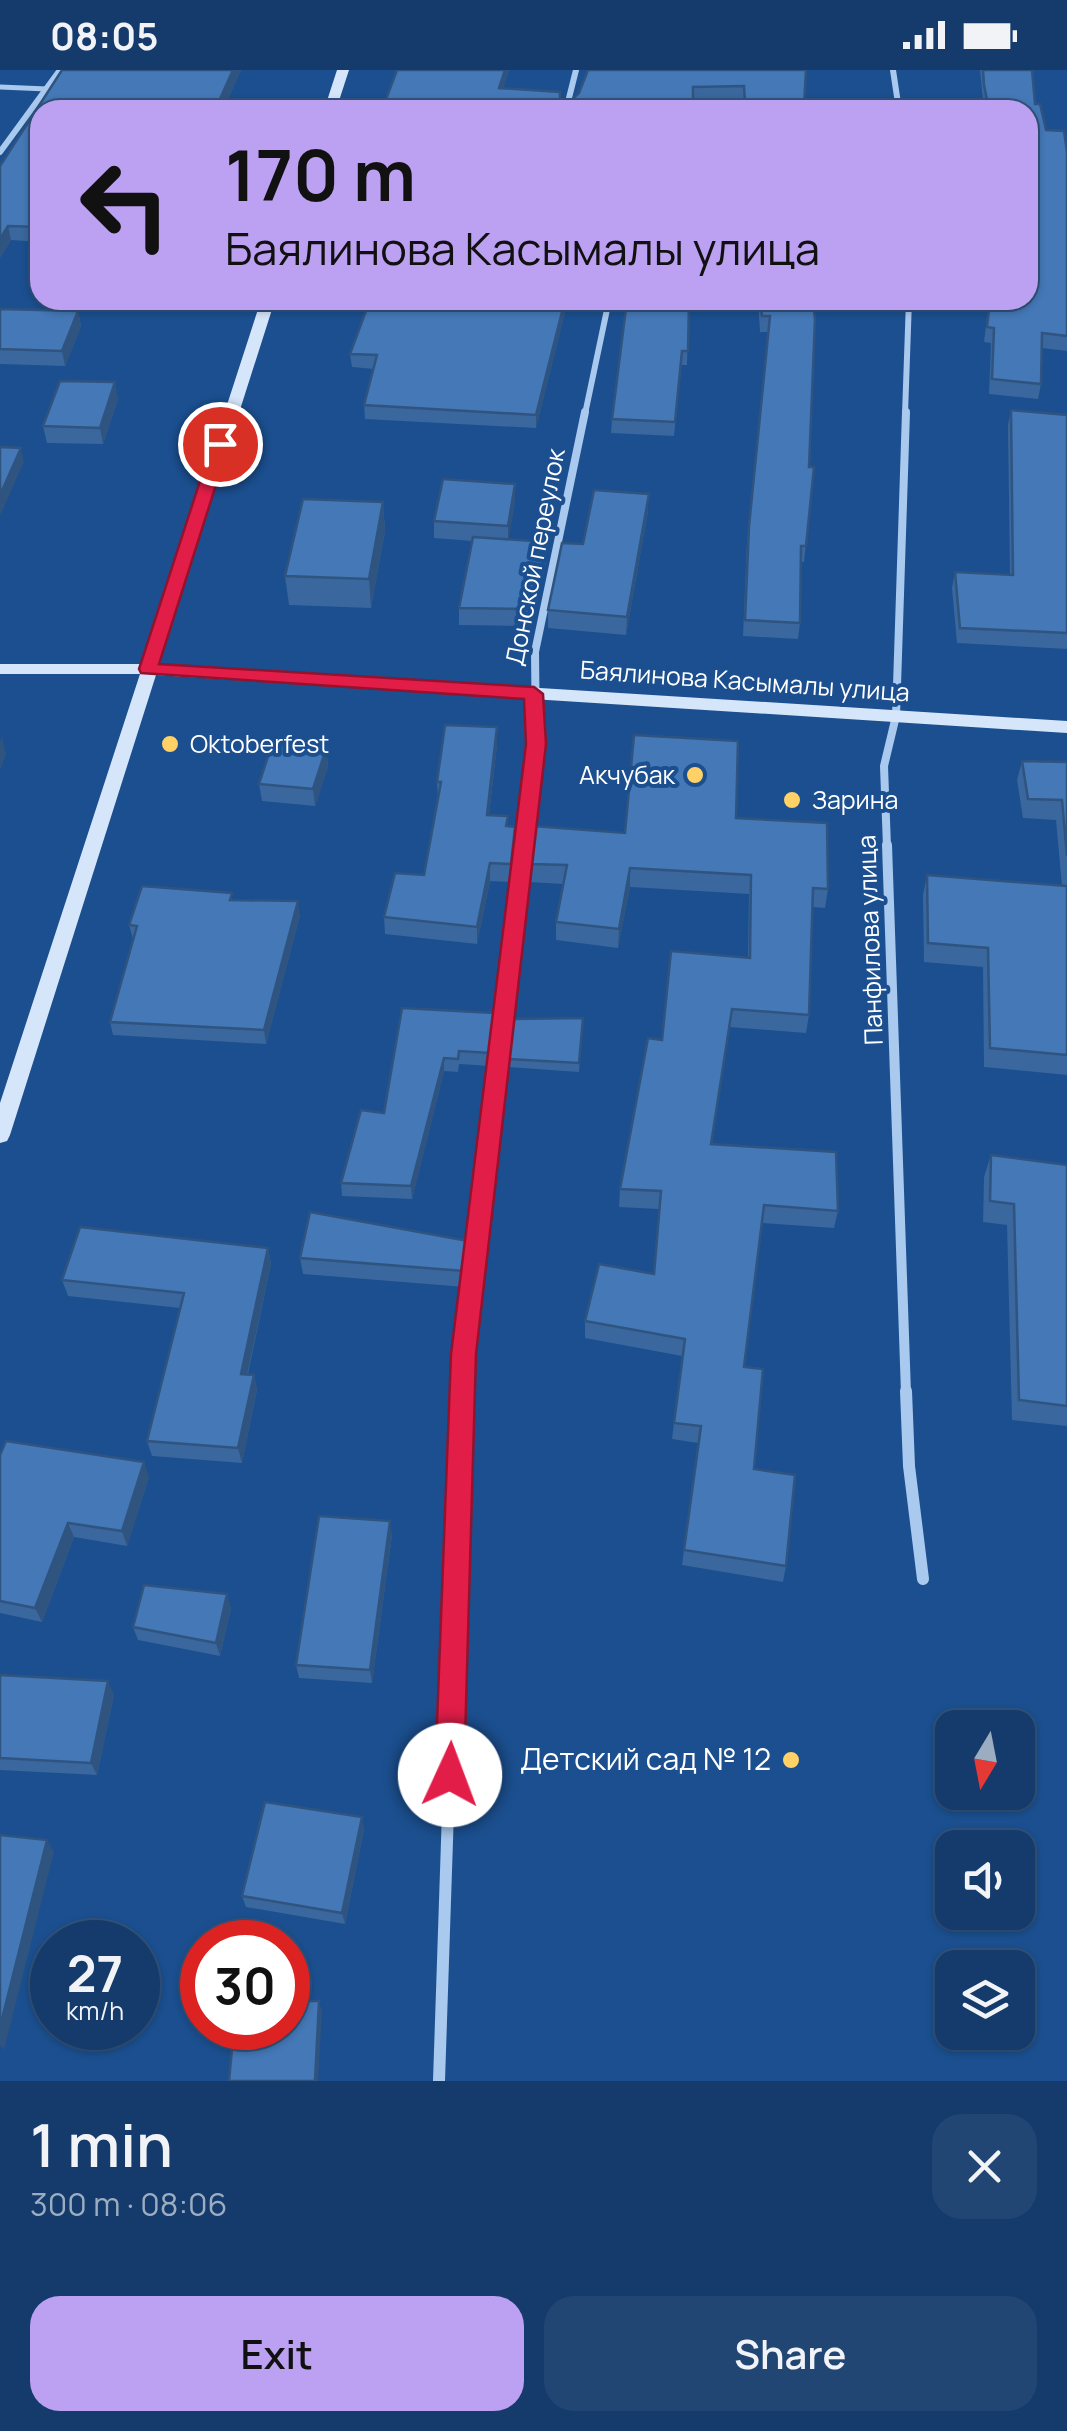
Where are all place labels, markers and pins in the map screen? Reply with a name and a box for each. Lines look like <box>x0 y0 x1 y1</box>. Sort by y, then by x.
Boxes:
pin <box>178 402 263 487</box>
place label: Oktoberfest <box>190 726 329 761</box>
marker: Oktoberfest <box>159 733 181 755</box>
place label: Акчубак <box>579 757 676 792</box>
marker: Акчубак <box>684 764 706 786</box>
place label: Зарина <box>812 782 899 817</box>
marker: Зарина <box>781 789 803 811</box>
place label: Детский сад № 12 <box>520 1738 771 1779</box>
marker: Детский сад № 12 <box>780 1749 802 1771</box>

